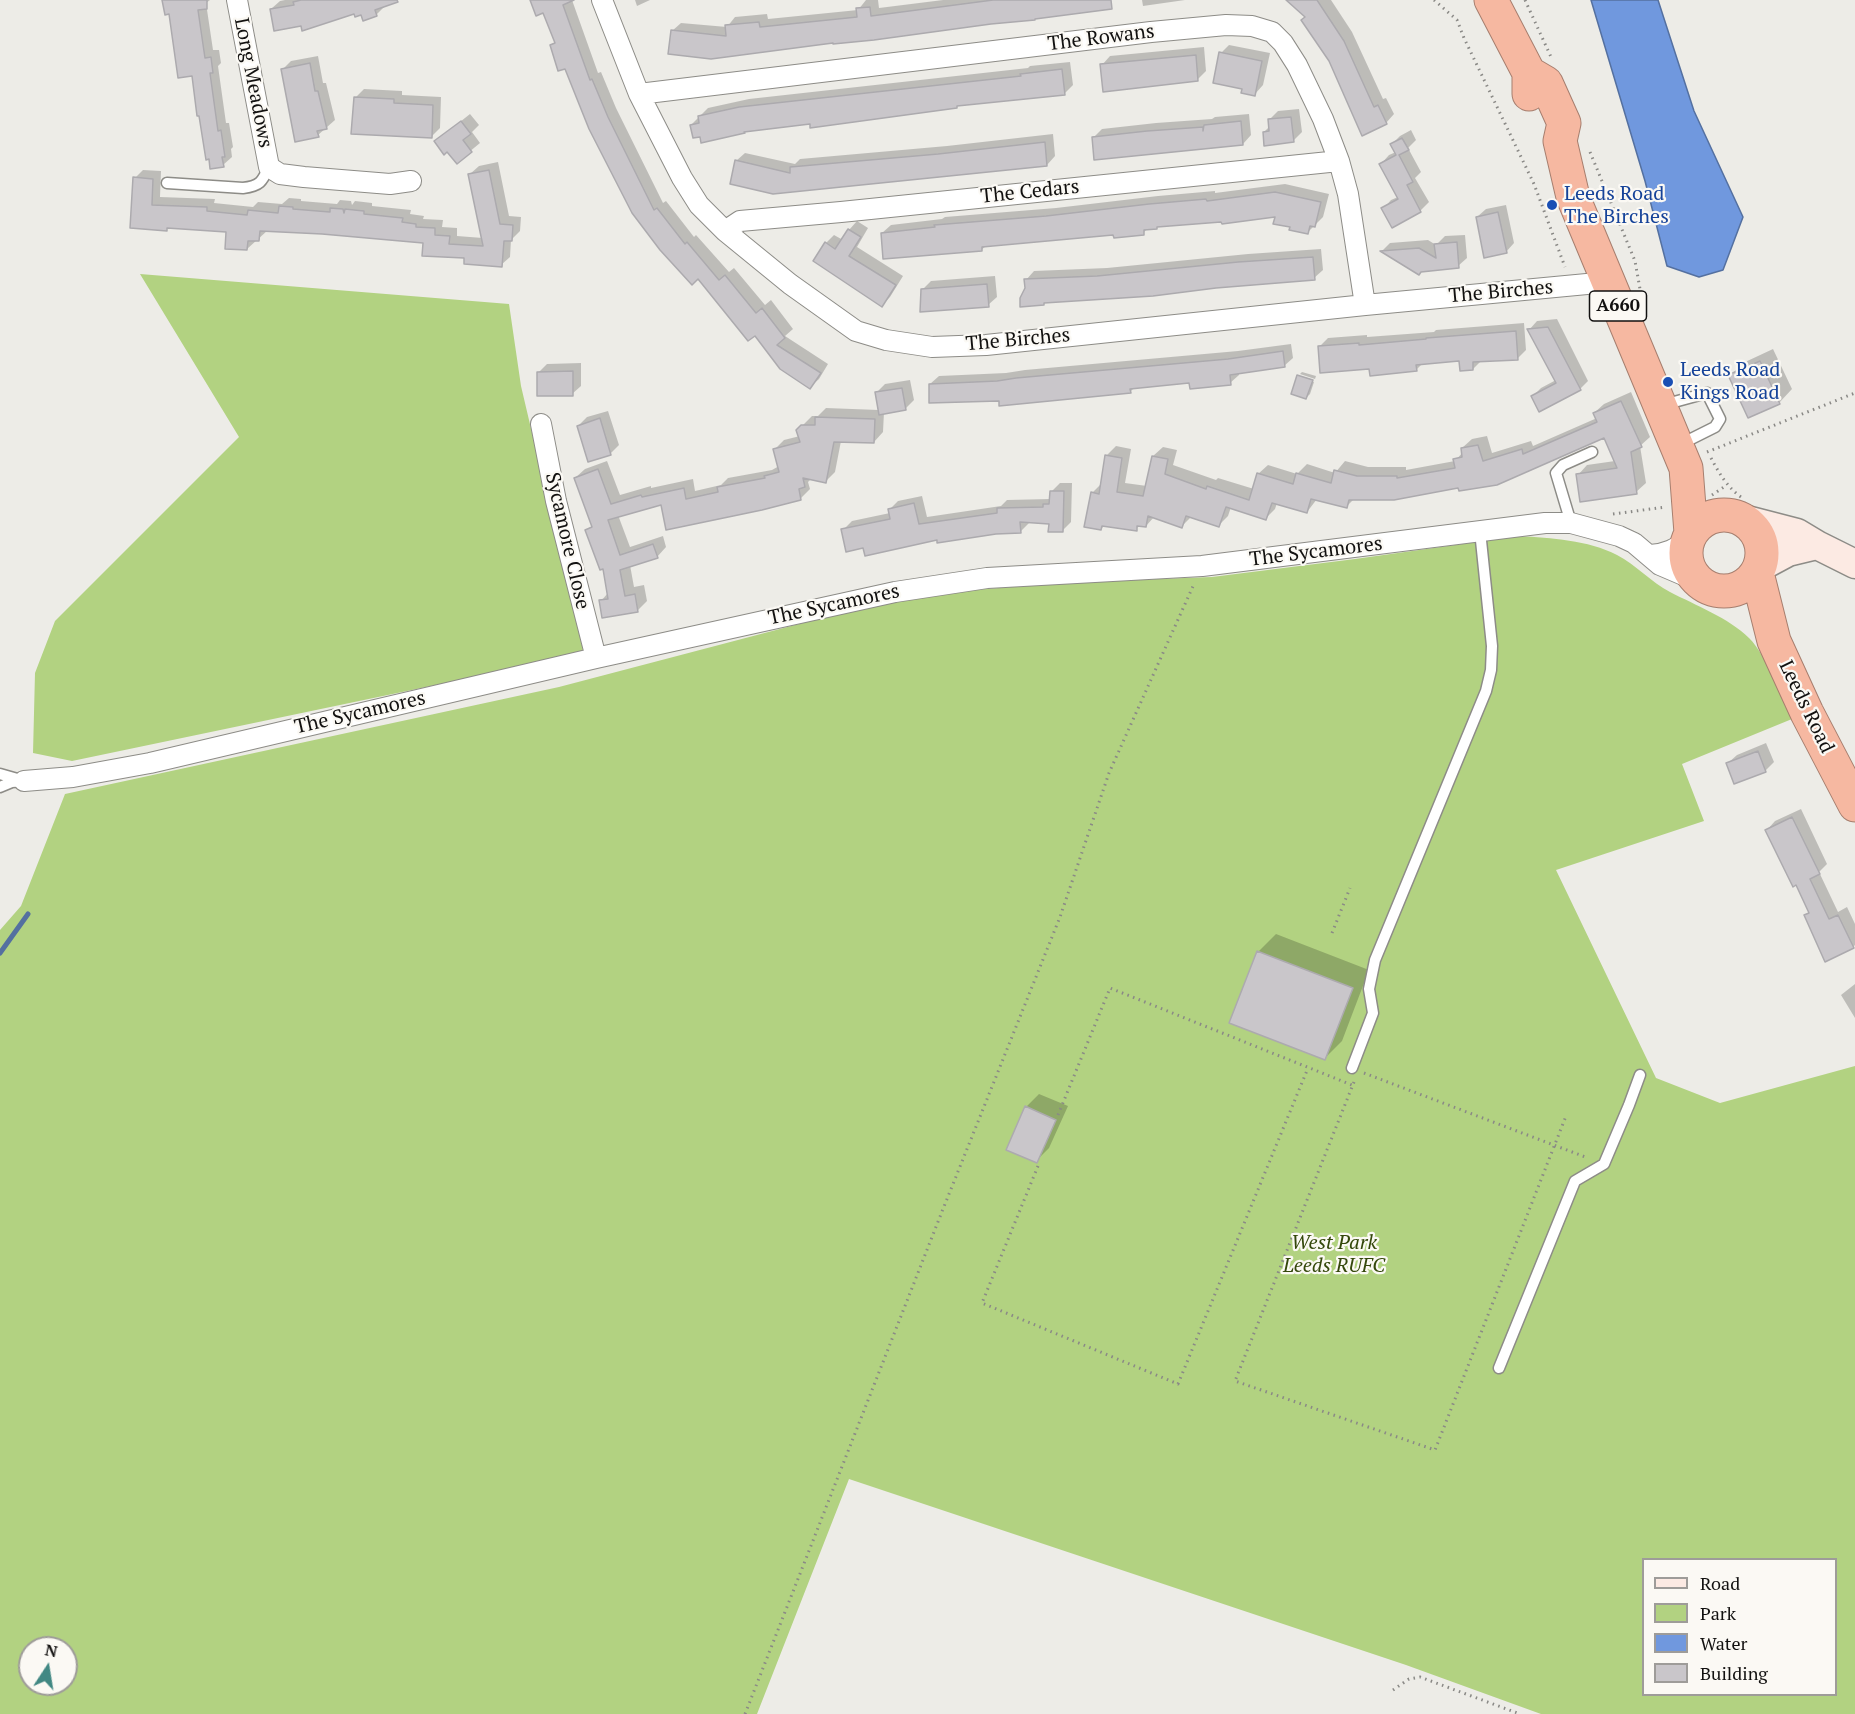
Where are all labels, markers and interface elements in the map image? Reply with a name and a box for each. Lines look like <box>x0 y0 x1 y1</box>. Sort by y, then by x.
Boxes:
street label: Long Meadows <box>229 16 277 150</box>
street label: The Rowans <box>1046 20 1156 56</box>
street label: The Cedars <box>979 175 1081 209</box>
place label: Leeds Road The Birches <box>1564 182 1669 229</box>
marker: Leeds Road The Birches <box>1545 198 1559 212</box>
street label: The Birches <box>1448 275 1554 309</box>
road number: A660 <box>1590 291 1646 321</box>
street label: The Birches <box>965 323 1071 357</box>
place label: Leeds Road Kings Road <box>1680 358 1780 405</box>
marker: Leeds Road Kings Road <box>1661 375 1675 389</box>
street label: Sycamore Close <box>540 470 594 612</box>
street label: The Sycamores <box>1248 532 1384 572</box>
street label: The Sycamores <box>766 579 902 631</box>
street label: Leeds Road <box>1773 657 1839 757</box>
street label: The Sycamores <box>292 686 428 740</box>
park label: West Park Leeds RUFC <box>1283 1231 1385 1278</box>
legend <box>1642 1558 1837 1696</box>
text: Road <box>1700 1571 1740 1595</box>
text: Park <box>1700 1601 1736 1625</box>
text: Water <box>1700 1631 1747 1655</box>
north arrow <box>18 1636 78 1696</box>
text: N <box>43 1638 60 1662</box>
text: Building <box>1700 1661 1768 1685</box>

